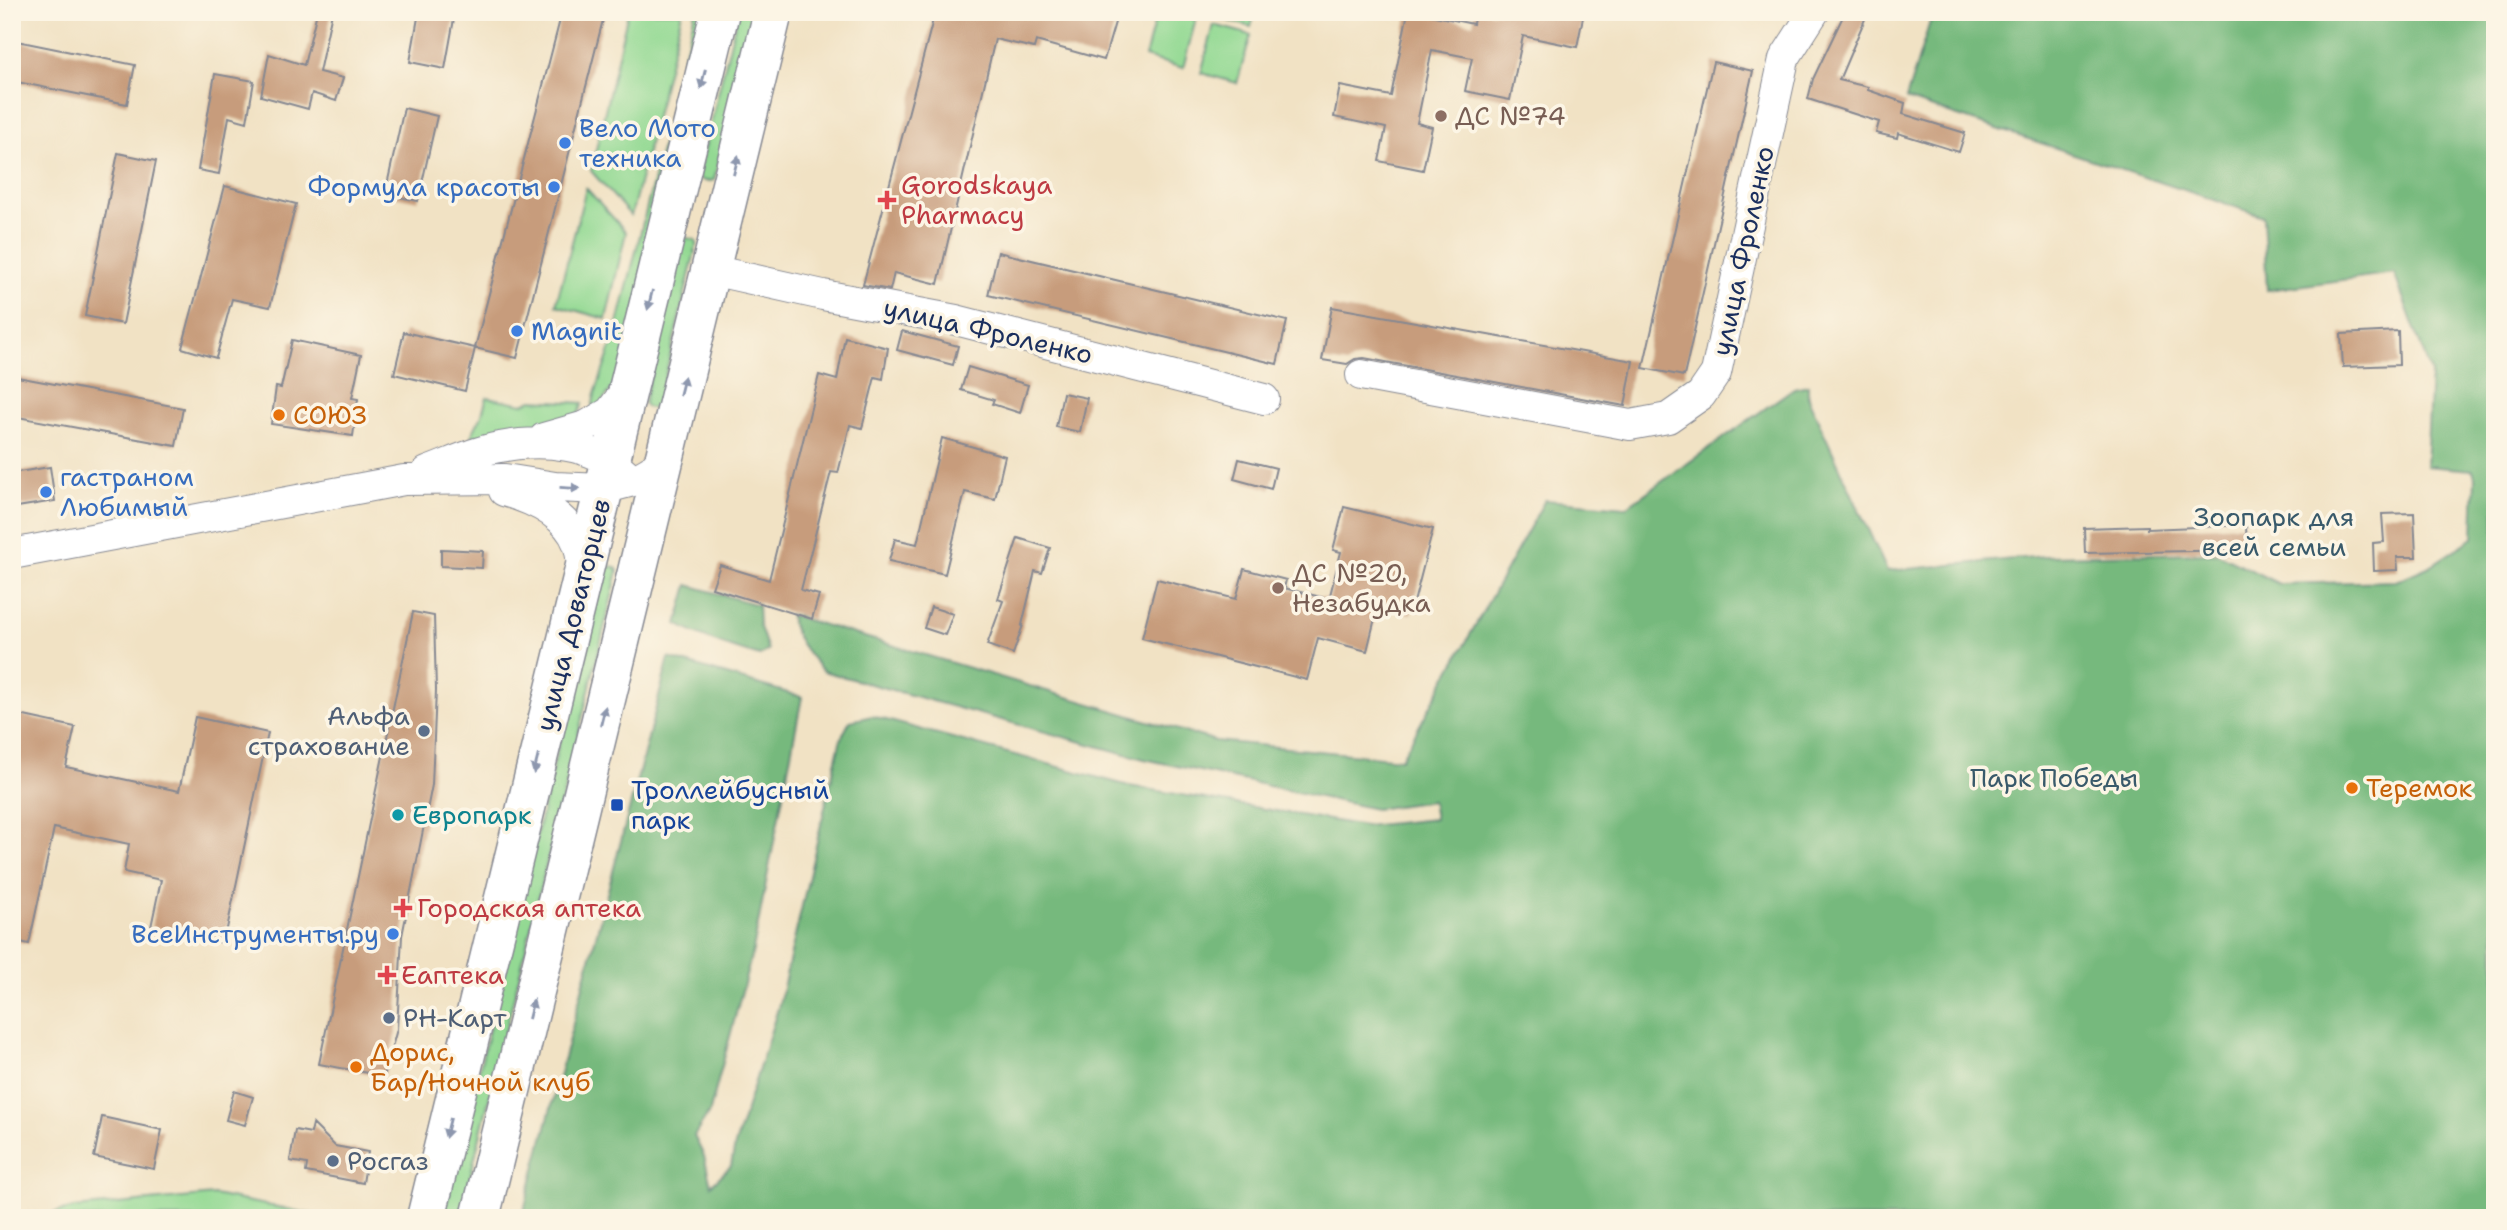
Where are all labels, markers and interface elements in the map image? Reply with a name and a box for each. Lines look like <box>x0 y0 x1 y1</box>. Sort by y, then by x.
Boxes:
one-way arrow <box>698 68 709 90</box>
place label: ДС №74 <box>1455 98 1566 133</box>
marker: ДС №74 <box>1433 108 1449 124</box>
place label: Вело Мото техника <box>579 110 716 175</box>
marker: Вело Мото техника <box>557 135 573 151</box>
street label: улица Фроленко <box>1703 143 1782 359</box>
one-way arrow <box>731 154 742 176</box>
place label: Gorodskaya Pharmacy <box>901 167 1053 232</box>
place label: Формула красоты <box>308 169 540 204</box>
marker: Формула красоты <box>546 179 562 195</box>
marker: Gorodskaya Pharmacy <box>879 192 895 208</box>
one-way arrow <box>644 289 655 311</box>
street label: улица Фроленко <box>880 289 1096 372</box>
place label: Magnit <box>531 313 622 348</box>
marker: Magnit <box>509 323 525 339</box>
one-way arrow <box>677 375 688 397</box>
place label: СОЮЗ <box>293 397 367 432</box>
marker: СОЮЗ <box>271 407 287 423</box>
place label: гастраном Любимый <box>60 459 194 524</box>
one-way arrow <box>559 482 581 493</box>
marker: гастраном Любимый <box>38 484 54 500</box>
street label: улица Доваторцев <box>527 495 618 735</box>
park label: Зоопарк для всей семьи <box>2194 499 2354 564</box>
place label: ДС №20, Незабудка <box>1292 555 1431 620</box>
marker: ДС №20, Незабудка <box>1270 580 1286 596</box>
place label: Альфа страхование <box>248 698 410 763</box>
one-way arrow <box>598 705 609 727</box>
marker: Альфа страхование <box>416 723 432 739</box>
one-way arrow <box>531 753 542 775</box>
park label: Парк Победы <box>1970 760 2138 795</box>
place label: Теремок <box>2366 770 2473 805</box>
place label: Троллейбусный парк <box>631 772 829 837</box>
marker: Теремок <box>2344 780 2360 796</box>
place label: Европарк <box>412 797 532 832</box>
marker: Троллейбусный парк <box>609 797 625 813</box>
marker: Европарк <box>390 807 406 823</box>
place label: Городская аптека <box>417 890 641 925</box>
marker: Городская аптека <box>395 900 411 916</box>
place label: ВсеИнструменты.ру <box>131 916 379 951</box>
marker: ВсеИнструменты.ру <box>385 926 401 942</box>
place label: Еаптека <box>401 957 504 992</box>
marker: Еаптека <box>379 967 395 983</box>
one-way arrow <box>526 998 537 1020</box>
place label: РН-Карт <box>403 1000 507 1035</box>
marker: РН-Карт <box>381 1010 397 1026</box>
place label: Дорис, Бар/Ночной клуб <box>370 1034 591 1099</box>
marker: Дорис, Бар/Ночной клуб <box>348 1059 364 1075</box>
one-way arrow <box>442 1117 453 1139</box>
place label: Росгаз <box>347 1143 429 1178</box>
marker: Росгаз <box>325 1153 341 1169</box>

